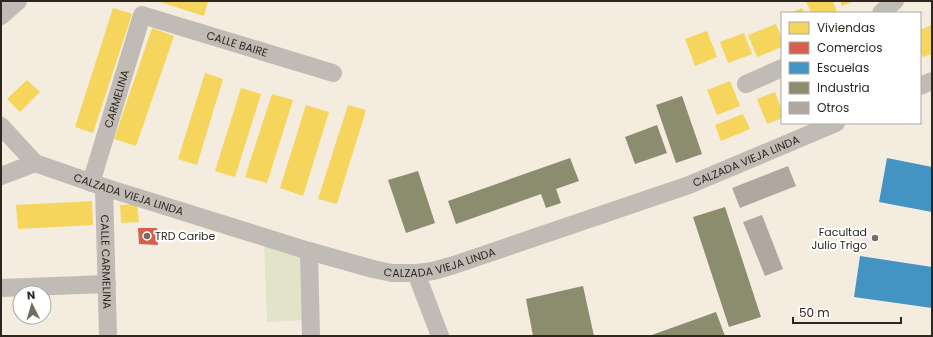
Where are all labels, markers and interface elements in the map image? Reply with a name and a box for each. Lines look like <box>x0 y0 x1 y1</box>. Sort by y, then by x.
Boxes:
legend <box>781 12 921 124</box>
text: Viviendas <box>817 19 875 36</box>
street label: CALLE BAIRE <box>205 27 270 61</box>
text: Comercios <box>817 39 882 56</box>
text: Escuelas <box>817 59 869 76</box>
street label: CARMELINA <box>100 67 133 130</box>
text: Industria <box>817 79 870 96</box>
text: Otros <box>817 99 849 116</box>
street label: CALZADA VIEJA LINDA <box>690 131 802 191</box>
street label: CALZADA VIEJA LINDA <box>72 169 186 220</box>
street label: CALLE CARMELINA <box>97 215 115 310</box>
place label: Facultad Julio Trigo <box>812 224 867 253</box>
place label: TRD Caribe <box>155 228 216 244</box>
marker: TRD Caribe <box>142 231 152 241</box>
marker: Facultad Julio Trigo <box>870 233 880 243</box>
street label: CALZADA VIEJA LINDA <box>382 243 498 281</box>
north arrow <box>12 285 52 325</box>
text: N <box>26 287 36 303</box>
scale bar <box>793 299 901 325</box>
text: 50 m <box>799 304 830 321</box>

